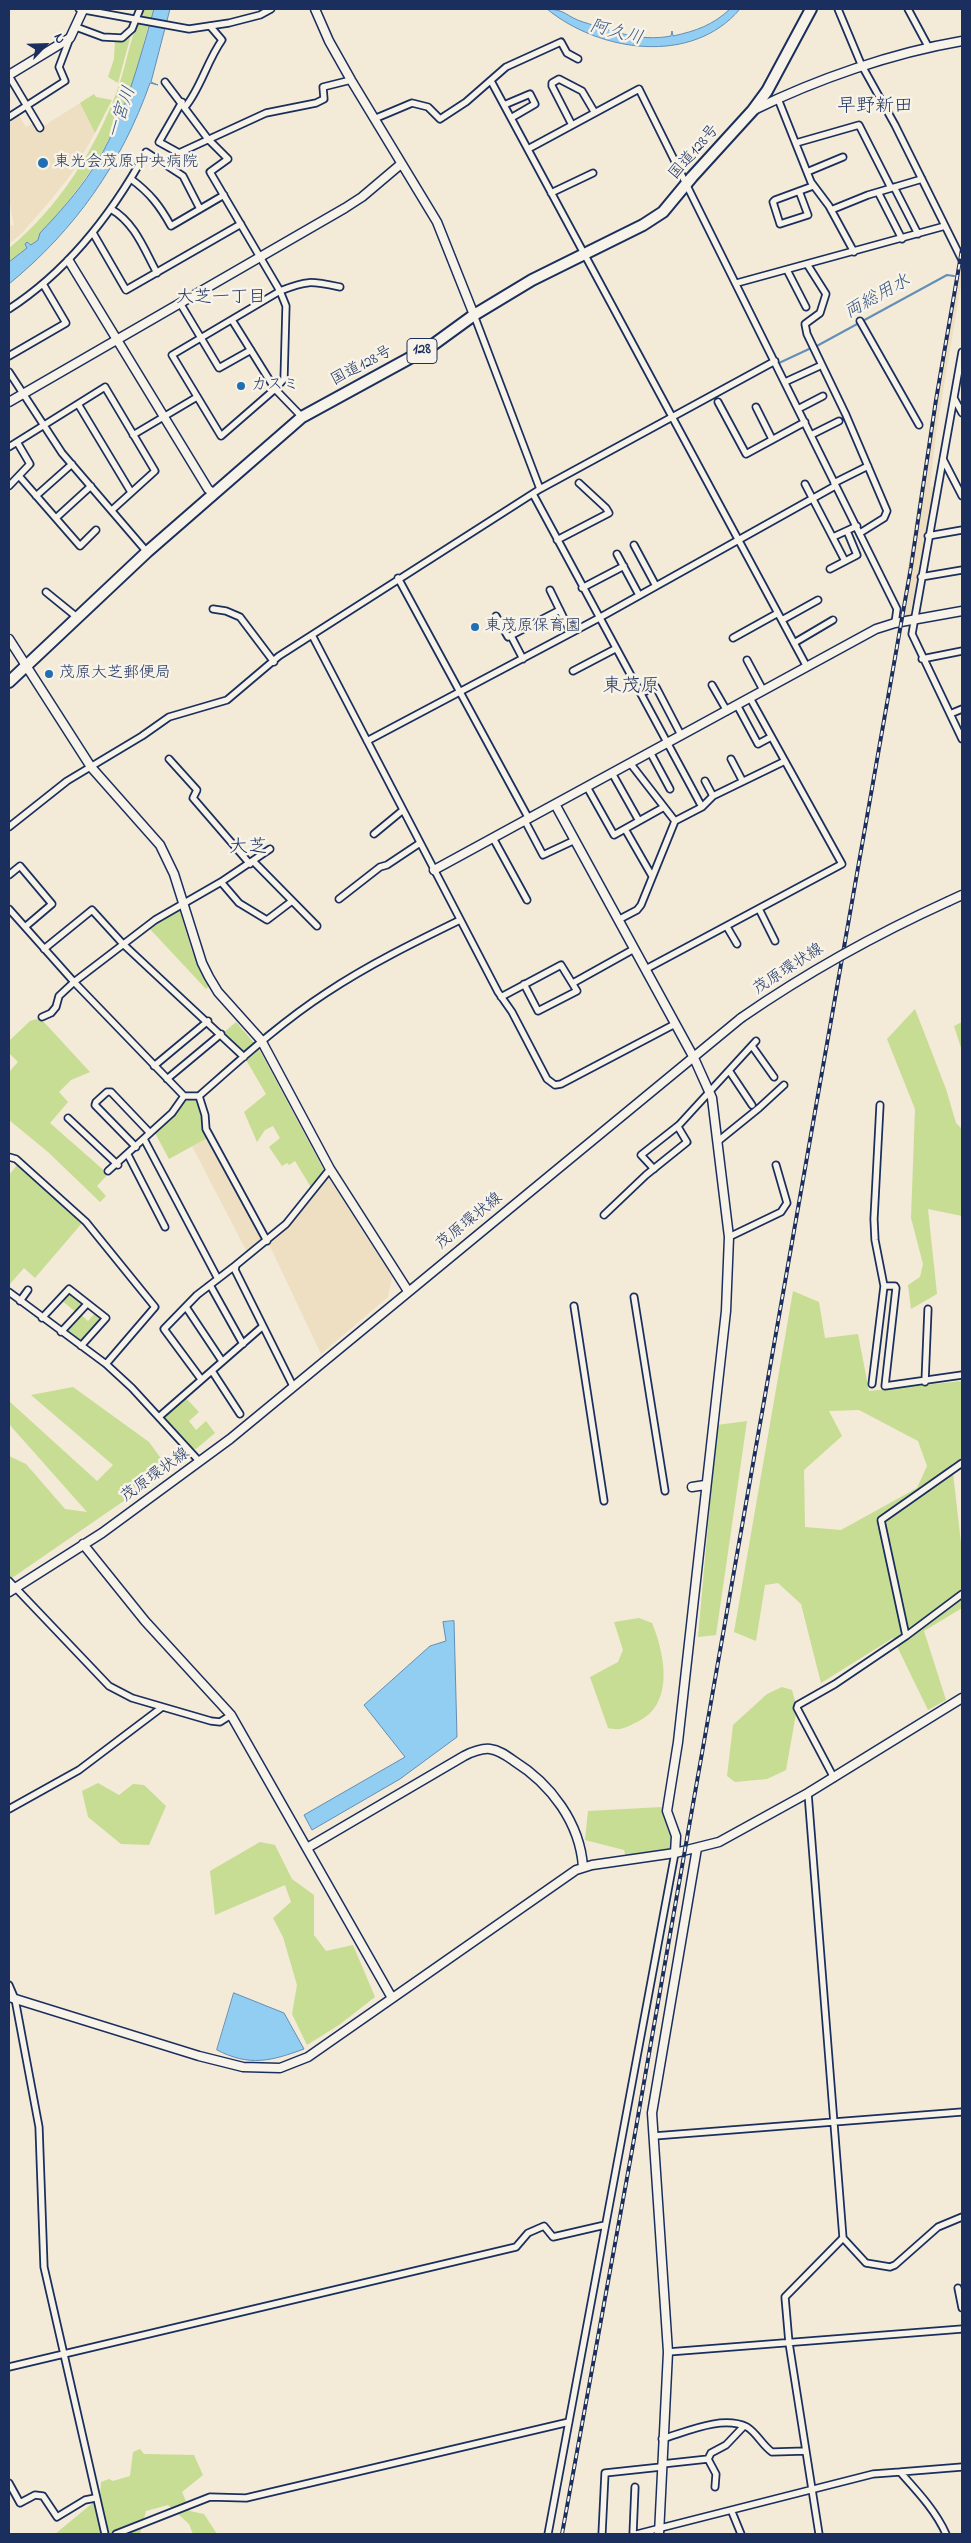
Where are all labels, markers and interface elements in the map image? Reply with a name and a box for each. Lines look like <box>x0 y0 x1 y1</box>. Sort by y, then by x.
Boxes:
water label: 阿久川 <box>587 17 645 51</box>
north arrow <box>20 20 70 70</box>
text: N <box>48 30 71 47</box>
water label: 一宮川 <box>104 84 142 142</box>
district label: 早野新田 <box>837 97 913 119</box>
street label: 国道128号 <box>666 121 724 185</box>
place label: 東光会茂原中央病院 <box>54 153 198 173</box>
marker: 東光会茂原中央病院 <box>36 156 50 170</box>
water label: 両総用水 <box>841 271 915 325</box>
district label: 大芝一丁目 <box>176 288 266 310</box>
road number: 128 <box>407 338 437 364</box>
street label: 国道128号 <box>328 343 396 391</box>
place label: カスミ <box>251 376 299 396</box>
marker: カスミ <box>235 380 247 392</box>
place label: 東茂原保育園 <box>485 617 581 637</box>
marker: 東茂原保育園 <box>469 621 481 633</box>
place label: 茂原大芝郵便局 <box>59 664 171 684</box>
marker: 茂原大芝郵便局 <box>43 668 55 680</box>
district label: 東茂原 <box>603 677 659 699</box>
district label: 大芝 <box>229 838 267 860</box>
street label: 茂原環状線 <box>750 940 828 1000</box>
street label: 茂原環状線 <box>433 1189 507 1255</box>
street label: 茂原環状線 <box>118 1445 194 1507</box>

